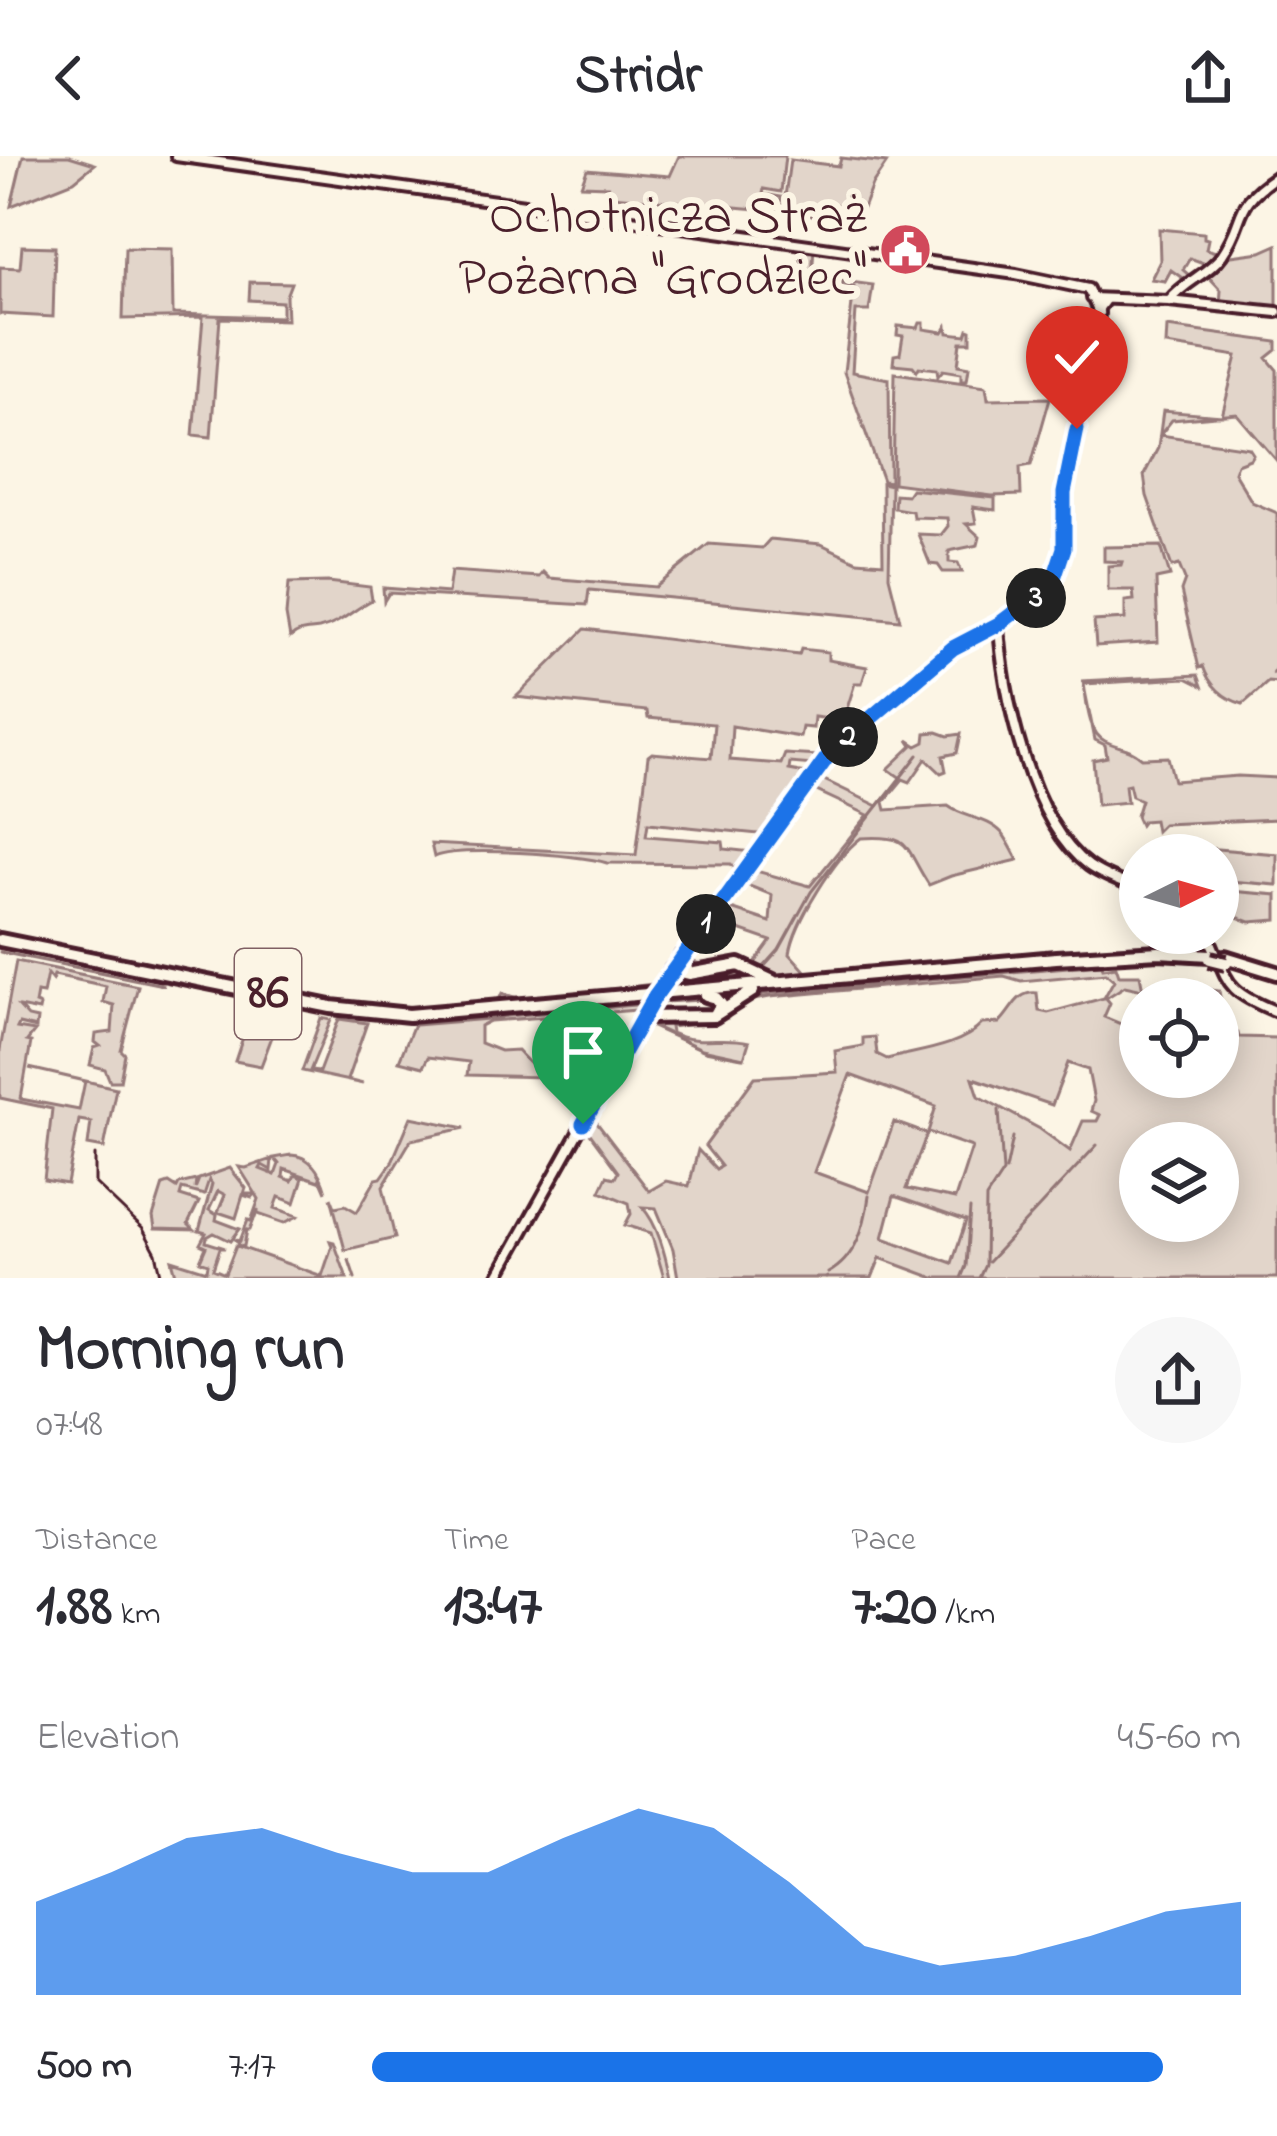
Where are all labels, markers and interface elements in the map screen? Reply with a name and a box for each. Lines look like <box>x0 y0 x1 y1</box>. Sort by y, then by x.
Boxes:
text: Stridr <box>575 39 702 117</box>
icon: back <box>36 45 102 111</box>
icon: share <box>1175 45 1241 111</box>
place label: Ochotnicza Straż Pożarna "Grodziec" <box>458 180 867 320</box>
public building icon: Ochotnicza Straż Pożarna "Grodziec" <box>878 222 934 278</box>
pin <box>1026 306 1128 429</box>
icon: check <box>1044 324 1110 390</box>
pin: 3 <box>1006 568 1066 628</box>
text: 3 <box>1029 574 1043 622</box>
pin: 2 <box>818 707 878 767</box>
text: 2 <box>840 713 856 761</box>
north arrow <box>1119 834 1239 954</box>
map controls <box>1119 834 1239 1242</box>
pin: 1 <box>676 894 736 954</box>
text: 1 <box>701 900 711 948</box>
road number: 86 <box>235 949 301 1039</box>
button: locate <box>1119 978 1239 1098</box>
pin <box>532 1001 634 1124</box>
icon: arrive <box>550 1019 616 1085</box>
button: layers <box>1119 1122 1239 1242</box>
text: Morning run <box>36 1304 345 1400</box>
button: share <box>1115 1317 1241 1443</box>
text: 07:48 <box>36 1397 103 1454</box>
text: Distance <box>36 1517 158 1565</box>
text: Time <box>444 1517 509 1565</box>
text: Pace <box>851 1517 916 1565</box>
text: 1.88 <box>36 1565 112 1652</box>
text: 13:47 <box>444 1565 542 1652</box>
text: 7:20 <box>851 1565 937 1652</box>
text: km <box>112 1591 161 1639</box>
text: /km <box>937 1591 995 1639</box>
text: Elevation <box>36 1710 179 1767</box>
text: 45–60 m <box>1117 1710 1241 1767</box>
text: 500 m <box>36 2039 132 2096</box>
text: 7:17 <box>228 2039 276 2096</box>

